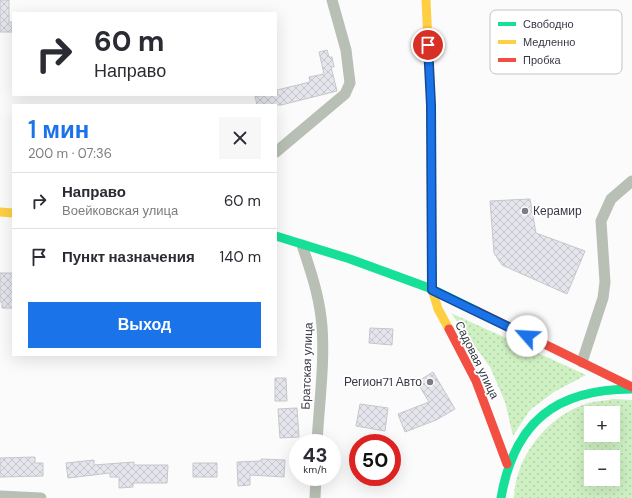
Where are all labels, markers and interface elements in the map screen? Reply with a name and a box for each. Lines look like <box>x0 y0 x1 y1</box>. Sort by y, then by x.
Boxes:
legend <box>490 10 622 74</box>
text: Свободно <box>523 17 574 31</box>
text: 60 m <box>94 23 164 60</box>
icon: right <box>28 28 80 80</box>
pin <box>411 28 445 62</box>
icon: arrive <box>417 34 439 56</box>
text: Медленно <box>523 35 575 49</box>
text: Пробка <box>523 53 561 67</box>
text: Направо <box>94 59 166 83</box>
text: 1 мин <box>28 114 89 145</box>
button: close <box>219 117 261 159</box>
text: 200 m · 07:36 <box>28 145 112 162</box>
text: Направо <box>62 182 126 202</box>
icon: right <box>28 190 50 212</box>
text: 60 m <box>224 191 261 211</box>
text: Воейковская улица <box>62 202 178 219</box>
place label: Керамир <box>533 203 582 219</box>
marker: Керамир <box>520 206 530 216</box>
icon: arrive <box>28 246 50 268</box>
text: Пункт назначения <box>62 247 195 267</box>
text: 140 m <box>220 247 261 267</box>
button: Выход <box>28 302 261 348</box>
position arrow <box>506 315 548 357</box>
street label: Садовая улица <box>451 318 503 402</box>
street label: Братская улица <box>297 322 317 410</box>
place label: Регион71 Авто <box>344 374 422 390</box>
marker: Регион71 Авто <box>425 377 435 387</box>
map controls <box>584 406 620 486</box>
button: + <box>584 406 620 442</box>
speed limit sign: 50 <box>349 434 401 486</box>
text: 43 <box>302 442 328 468</box>
button: − <box>584 450 620 486</box>
text: km/h <box>303 463 327 476</box>

